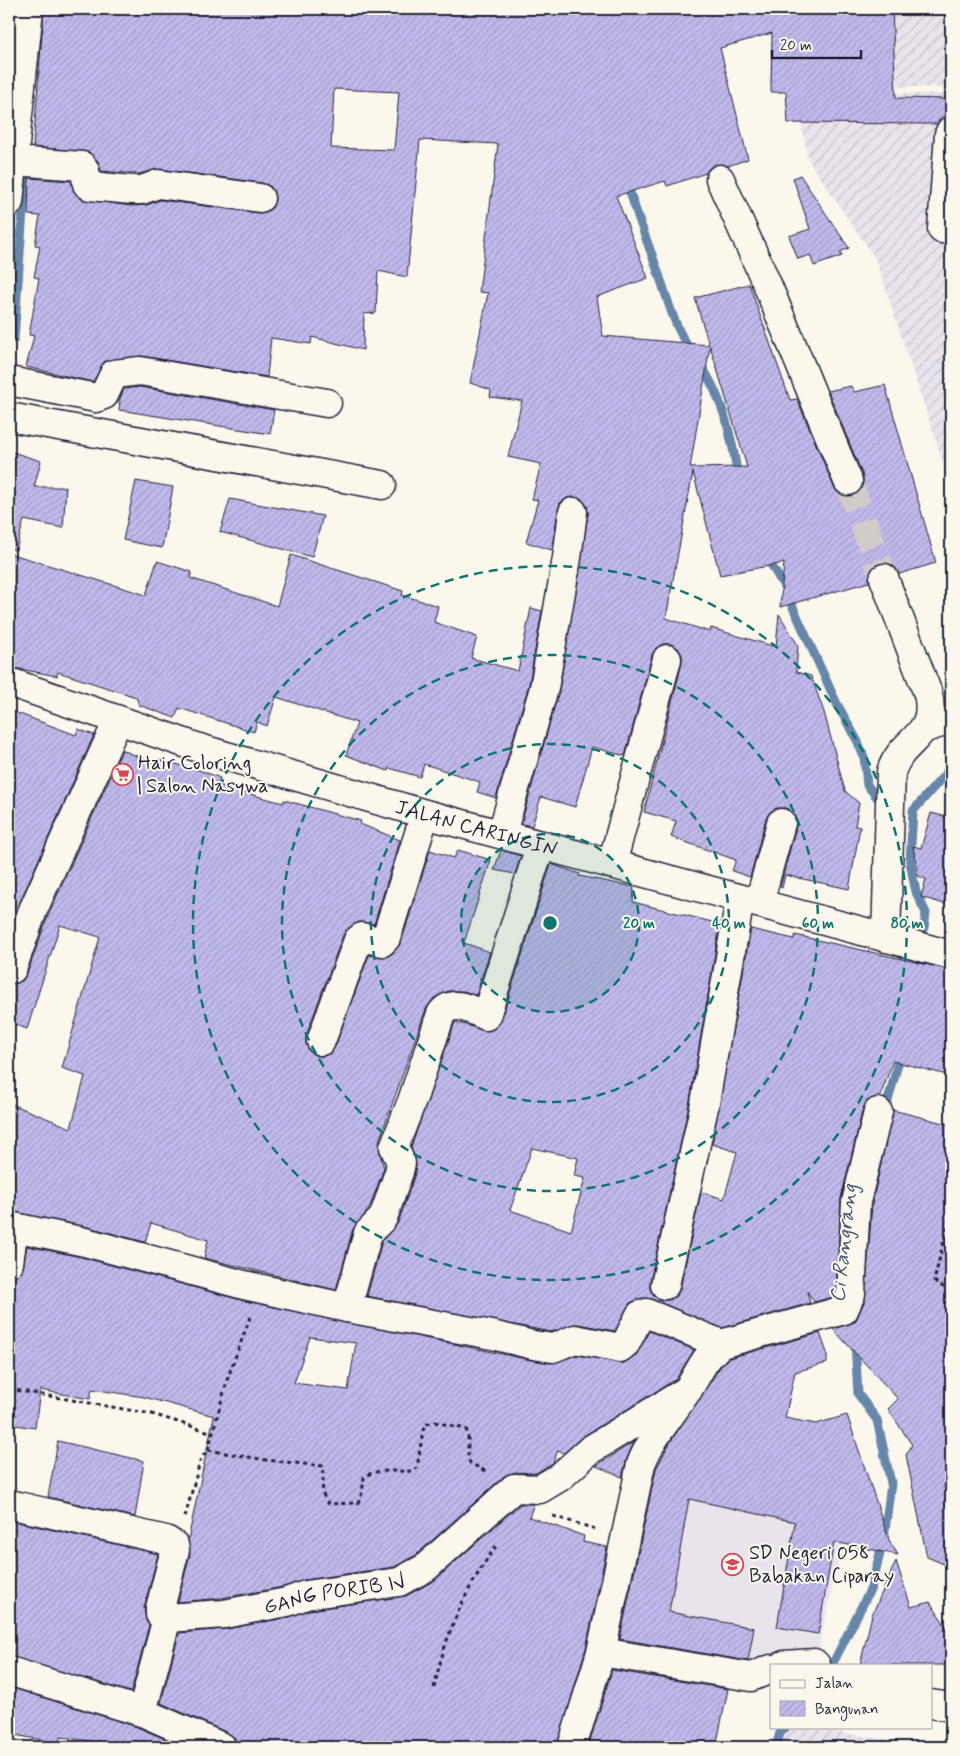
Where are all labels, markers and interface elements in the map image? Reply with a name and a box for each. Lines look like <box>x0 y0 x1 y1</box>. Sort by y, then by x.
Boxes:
scale bar <box>772 28 861 60</box>
text: 20 m <box>780 36 812 56</box>
place label: Hair Coloring | Salon Nasywa <box>138 750 269 800</box>
supermarket icon: Hair Coloring | Salon Nasywa <box>110 762 134 786</box>
street label: JALAN CARINGIN <box>392 794 560 864</box>
centre of rings <box>541 914 559 932</box>
text: 20 m <box>623 914 655 934</box>
text: 40 m <box>712 914 746 934</box>
text: 60 m <box>802 914 834 934</box>
text: 80 m <box>890 914 924 934</box>
water label: Ci Rangrang <box>824 1182 864 1304</box>
place label: SD Negeri 058 Babakan Ciparay <box>749 1540 894 1590</box>
school or university icon: SD Negeri 058 Babakan Ciparay <box>721 1552 745 1576</box>
street label: GANG PORIB IV <box>262 1568 413 1621</box>
legend <box>770 1664 932 1728</box>
text: Jalan <box>815 1674 854 1694</box>
text: Bangunan <box>815 1700 878 1721</box>

